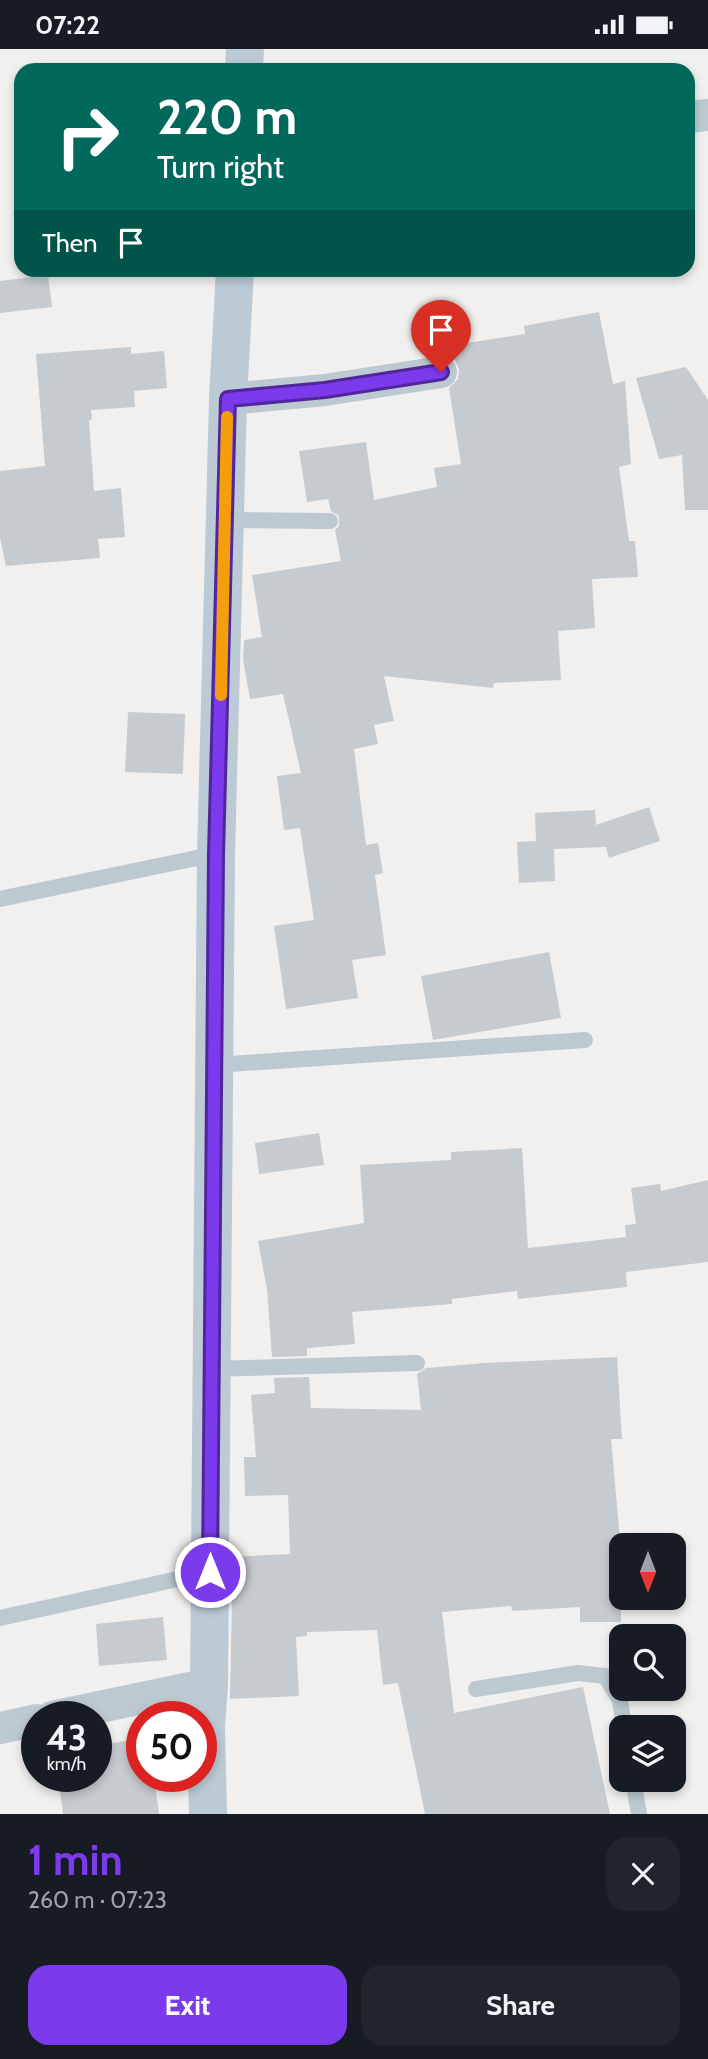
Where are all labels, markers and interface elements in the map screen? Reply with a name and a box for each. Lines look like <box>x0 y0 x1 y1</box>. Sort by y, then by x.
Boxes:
text: 07:22 <box>35 9 100 41</box>
text: 220 m <box>157 87 297 146</box>
icon: right <box>42 91 133 182</box>
text: Turn right <box>157 147 284 186</box>
icon: arrive <box>112 224 150 262</box>
text: Then <box>42 227 98 259</box>
pin <box>411 300 471 372</box>
icon: arrive <box>422 311 460 349</box>
north arrow <box>609 1533 686 1610</box>
map controls <box>609 1533 686 1792</box>
position arrow <box>173 1535 247 1609</box>
button: search <box>609 1624 686 1701</box>
speed limit sign: 50 <box>126 1701 217 1792</box>
button: layers <box>609 1715 686 1792</box>
text: 43 <box>46 1716 87 1759</box>
text: km/h <box>47 1753 86 1775</box>
text: 1 min <box>28 1834 123 1886</box>
button: close <box>606 1837 680 1911</box>
text: 260 m · 07:23 <box>28 1886 167 1914</box>
button: Exit <box>28 1965 347 2045</box>
button: Share <box>361 1965 680 2045</box>

